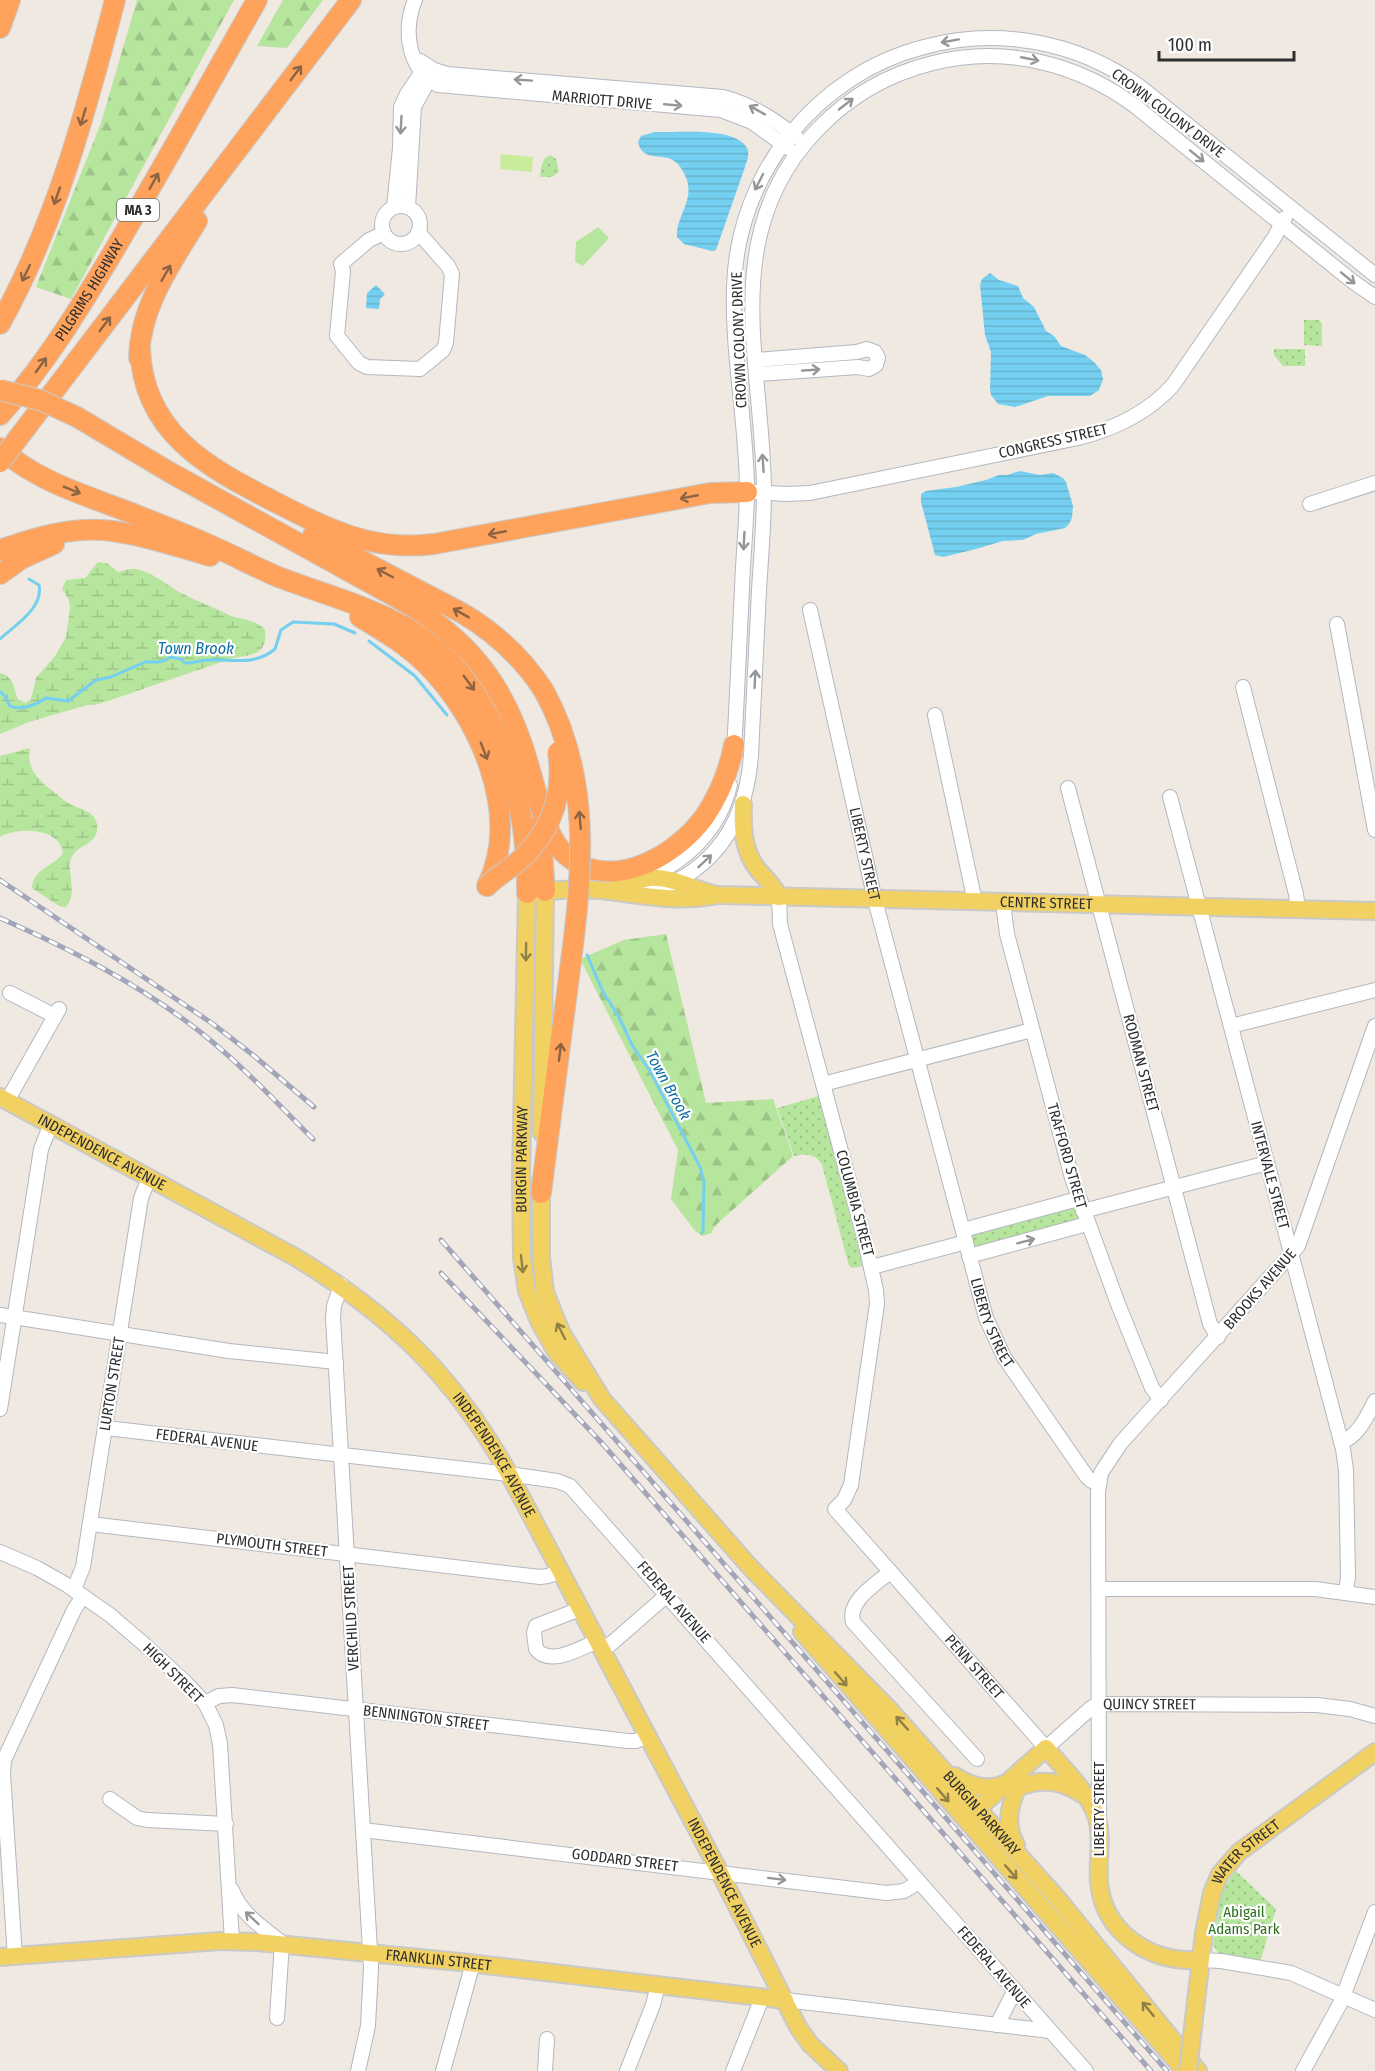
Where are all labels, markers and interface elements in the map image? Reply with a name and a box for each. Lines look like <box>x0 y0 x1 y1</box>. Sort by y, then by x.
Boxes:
scale bar <box>1159 24 1294 62</box>
text: 100 m <box>1168 34 1212 56</box>
one-way arrow <box>940 36 960 47</box>
one-way arrow <box>1020 54 1040 65</box>
one-way arrow <box>289 65 302 81</box>
street label: CROWN COLONY DRIVE <box>1108 65 1228 161</box>
one-way arrow <box>514 74 534 85</box>
street label: MARRIOTT DRIVE <box>551 87 653 113</box>
one-way arrow <box>838 97 854 110</box>
one-way arrow <box>663 100 683 111</box>
one-way arrow <box>749 104 766 116</box>
one-way arrow <box>77 107 88 126</box>
one-way arrow <box>395 114 406 134</box>
one-way arrow <box>1189 149 1205 162</box>
one-way arrow <box>149 173 160 191</box>
one-way arrow <box>753 173 765 191</box>
one-way arrow <box>51 186 62 205</box>
road number: MA 3 <box>117 199 159 221</box>
street label: PILGRIMS HIGHWAY <box>51 235 128 344</box>
one-way arrow <box>20 263 32 281</box>
one-way arrow <box>160 265 172 282</box>
street label: CROWN COLONY DRIVE <box>728 271 750 409</box>
one-way arrow <box>1340 272 1356 285</box>
one-way arrow <box>98 316 111 332</box>
one-way arrow <box>34 358 47 374</box>
one-way arrow <box>801 364 821 375</box>
street label: CONGRESS STREET <box>997 420 1109 462</box>
one-way arrow <box>757 453 768 473</box>
one-way arrow <box>62 485 80 496</box>
one-way arrow <box>679 492 699 503</box>
one-way arrow <box>488 528 507 539</box>
one-way arrow <box>739 530 750 550</box>
one-way arrow <box>377 567 394 579</box>
one-way arrow <box>453 607 470 619</box>
water label: Town Brook <box>158 639 234 658</box>
one-way arrow <box>749 669 760 689</box>
one-way arrow <box>462 674 475 690</box>
one-way arrow <box>479 741 490 760</box>
street label: LIBERTY STREET <box>846 806 884 902</box>
one-way arrow <box>574 810 585 830</box>
one-way arrow <box>698 853 713 868</box>
street label: CENTRE STREET <box>1000 893 1093 913</box>
one-way arrow <box>520 941 532 961</box>
street label: RODMAN STREET <box>1119 1012 1163 1114</box>
one-way arrow <box>554 1042 565 1062</box>
water label: Town Brook <box>642 1047 695 1123</box>
street label: TRAFFORD STREET <box>1043 1101 1091 1211</box>
street label: BURGIN PARKWAY <box>512 1105 531 1213</box>
street label: INDEPENDENCE AVENUE <box>35 1110 169 1194</box>
street label: INTERVALE STREET <box>1247 1119 1293 1231</box>
street label: COLUMBIA STREET <box>832 1148 878 1258</box>
one-way arrow <box>1016 1234 1035 1246</box>
street label: BROOKS AVENUE <box>1220 1245 1300 1333</box>
one-way arrow <box>517 1254 528 1274</box>
street label: LIBERTY STREET <box>967 1276 1018 1371</box>
one-way arrow <box>555 1322 566 1340</box>
street label: LURTON STREET <box>96 1336 128 1432</box>
street label: INDEPENDENCE AVENUE <box>449 1389 539 1520</box>
street label: FEDERAL AVENUE <box>155 1425 259 1455</box>
street label: PLYMOUTH STREET <box>215 1529 329 1561</box>
street label: FEDERAL AVENUE <box>633 1557 715 1647</box>
street label: VERCHILD STREET <box>339 1565 363 1671</box>
street label: PENN STREET <box>941 1631 1007 1703</box>
street label: HIGH STREET <box>139 1639 207 1707</box>
one-way arrow <box>834 1671 848 1686</box>
street label: QUINCY STREET <box>1103 1695 1196 1713</box>
street label: BENNINGTON STREET <box>362 1701 490 1735</box>
one-way arrow <box>895 1715 909 1730</box>
street label: LIBERTY STREET <box>1090 1762 1108 1856</box>
street label: BURGIN PARKWAY <box>939 1767 1024 1860</box>
one-way arrow <box>936 1787 950 1802</box>
street label: INDEPENDENCE AVENUE <box>683 1815 765 1950</box>
street label: WATER STREET <box>1208 1816 1284 1886</box>
street label: GODDARD STREET <box>571 1845 679 1875</box>
one-way arrow <box>1004 1864 1018 1879</box>
one-way arrow <box>767 1873 787 1884</box>
park label: Abigail Adams Park <box>1208 1903 1280 1938</box>
one-way arrow <box>244 1910 259 1925</box>
street label: FEDERAL AVENUE <box>953 1922 1035 2012</box>
street label: FRANKLIN STREET <box>385 1946 492 1975</box>
one-way arrow <box>1141 2002 1155 2017</box>

